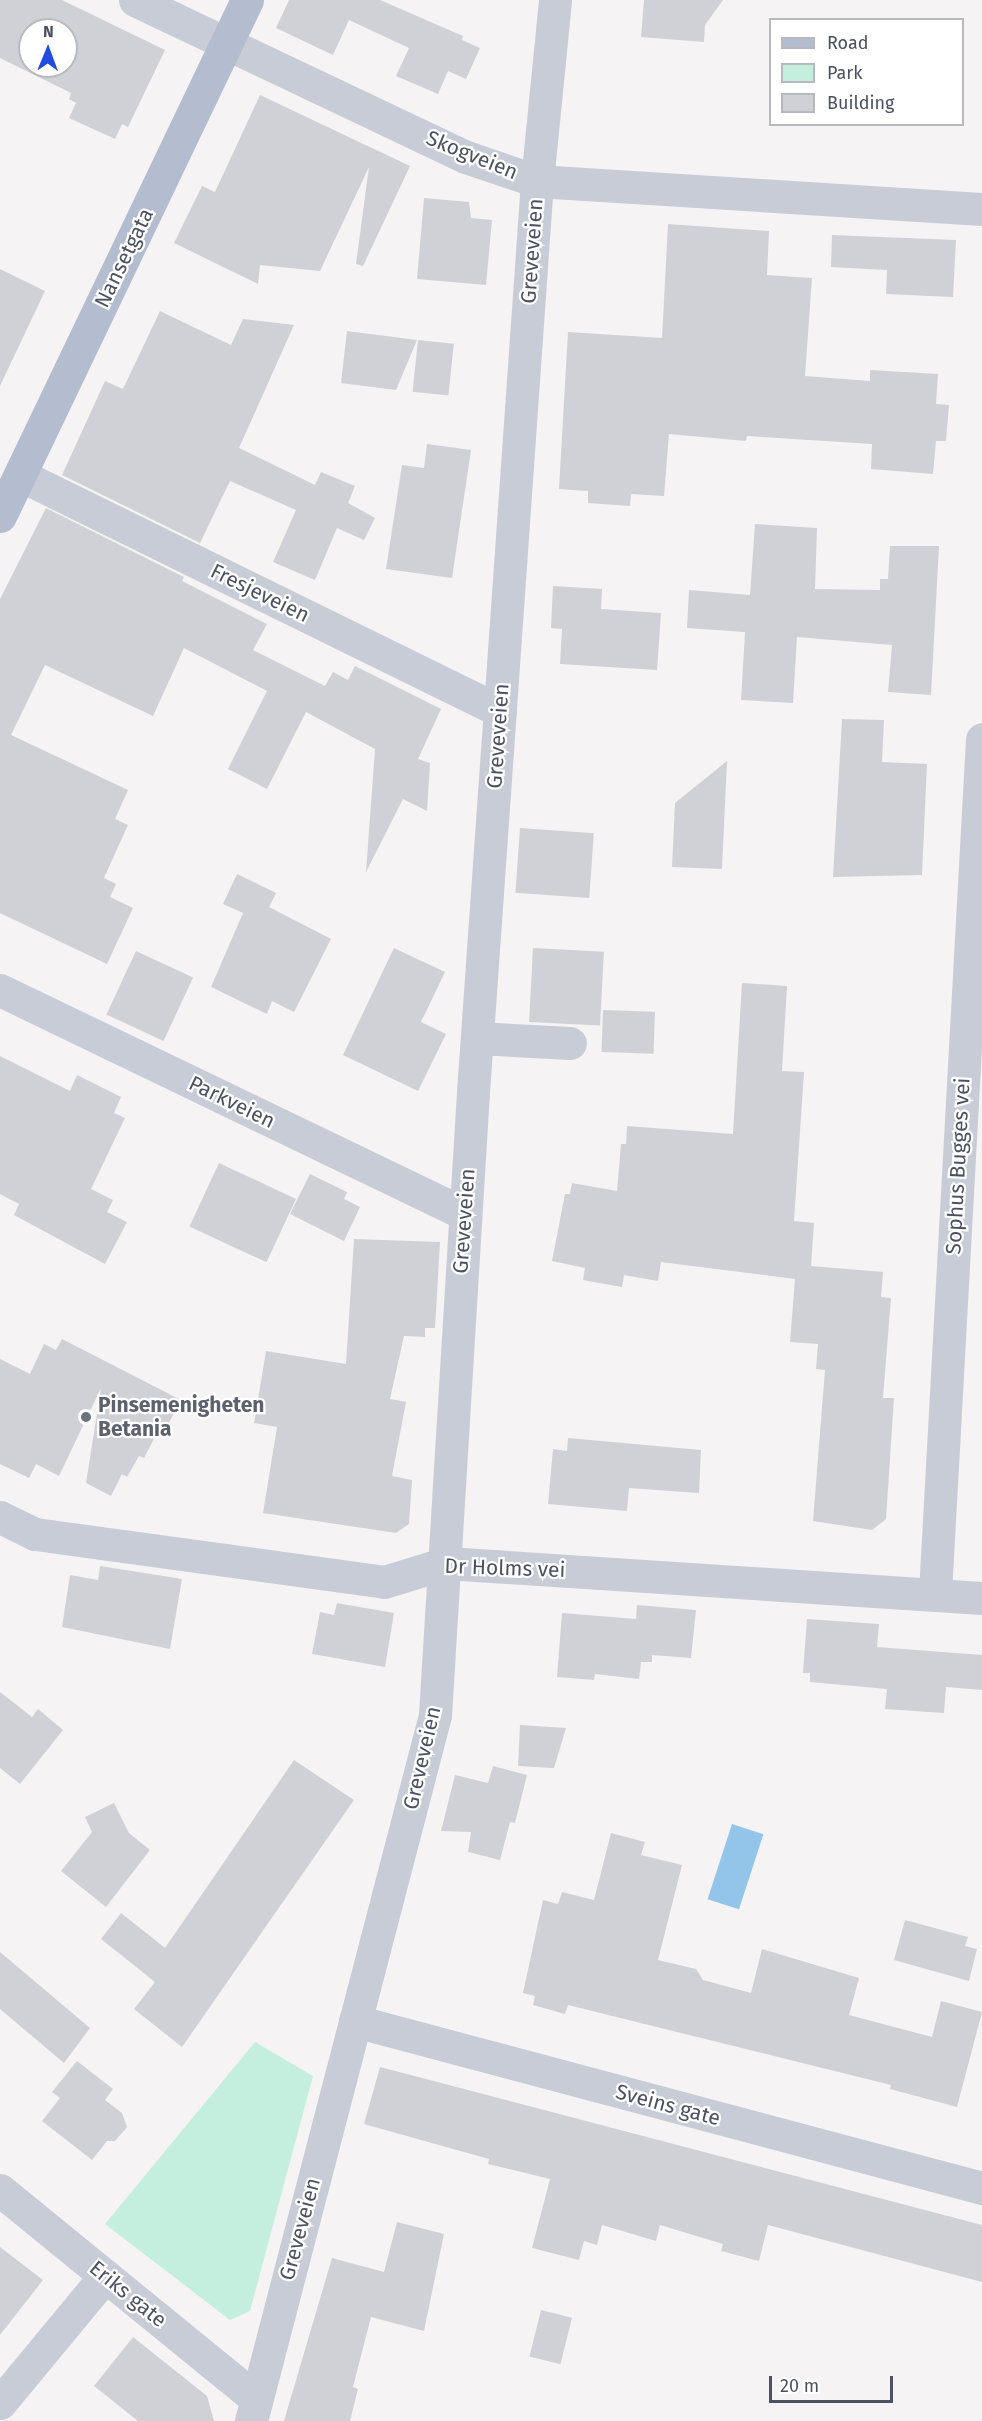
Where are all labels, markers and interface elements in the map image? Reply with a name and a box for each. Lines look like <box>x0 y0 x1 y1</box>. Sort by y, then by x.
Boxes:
north arrow <box>18 18 78 78</box>
legend <box>769 18 964 126</box>
text: N <box>43 22 54 41</box>
text: Road <box>827 32 869 54</box>
text: Park <box>827 62 862 84</box>
text: Building <box>827 92 894 114</box>
street label: Skogveien <box>423 125 521 185</box>
street label: Greveveien <box>516 198 548 304</box>
street label: Nansetgata <box>89 204 159 312</box>
street label: Fresjeveien <box>206 558 314 628</box>
street label: Greveveien <box>482 683 514 789</box>
street label: Parkveien <box>185 1070 279 1134</box>
street label: Sophus Bugges vei <box>941 1077 975 1255</box>
street label: Greveveien <box>448 1168 480 1274</box>
place label: Pinsemenigheten Betania <box>98 1392 264 1442</box>
marker: Pinsemenigheten Betania <box>79 1410 93 1424</box>
street label: Dr Holms vei <box>444 1553 566 1583</box>
street label: Greveveien <box>398 1704 446 1812</box>
street label: Sveins gate <box>613 2079 723 2131</box>
street label: Greveveien <box>274 2175 326 2283</box>
street label: Eriks gate <box>84 2255 172 2333</box>
scale bar <box>772 2364 896 2402</box>
text: 20 m <box>780 2375 819 2397</box>

